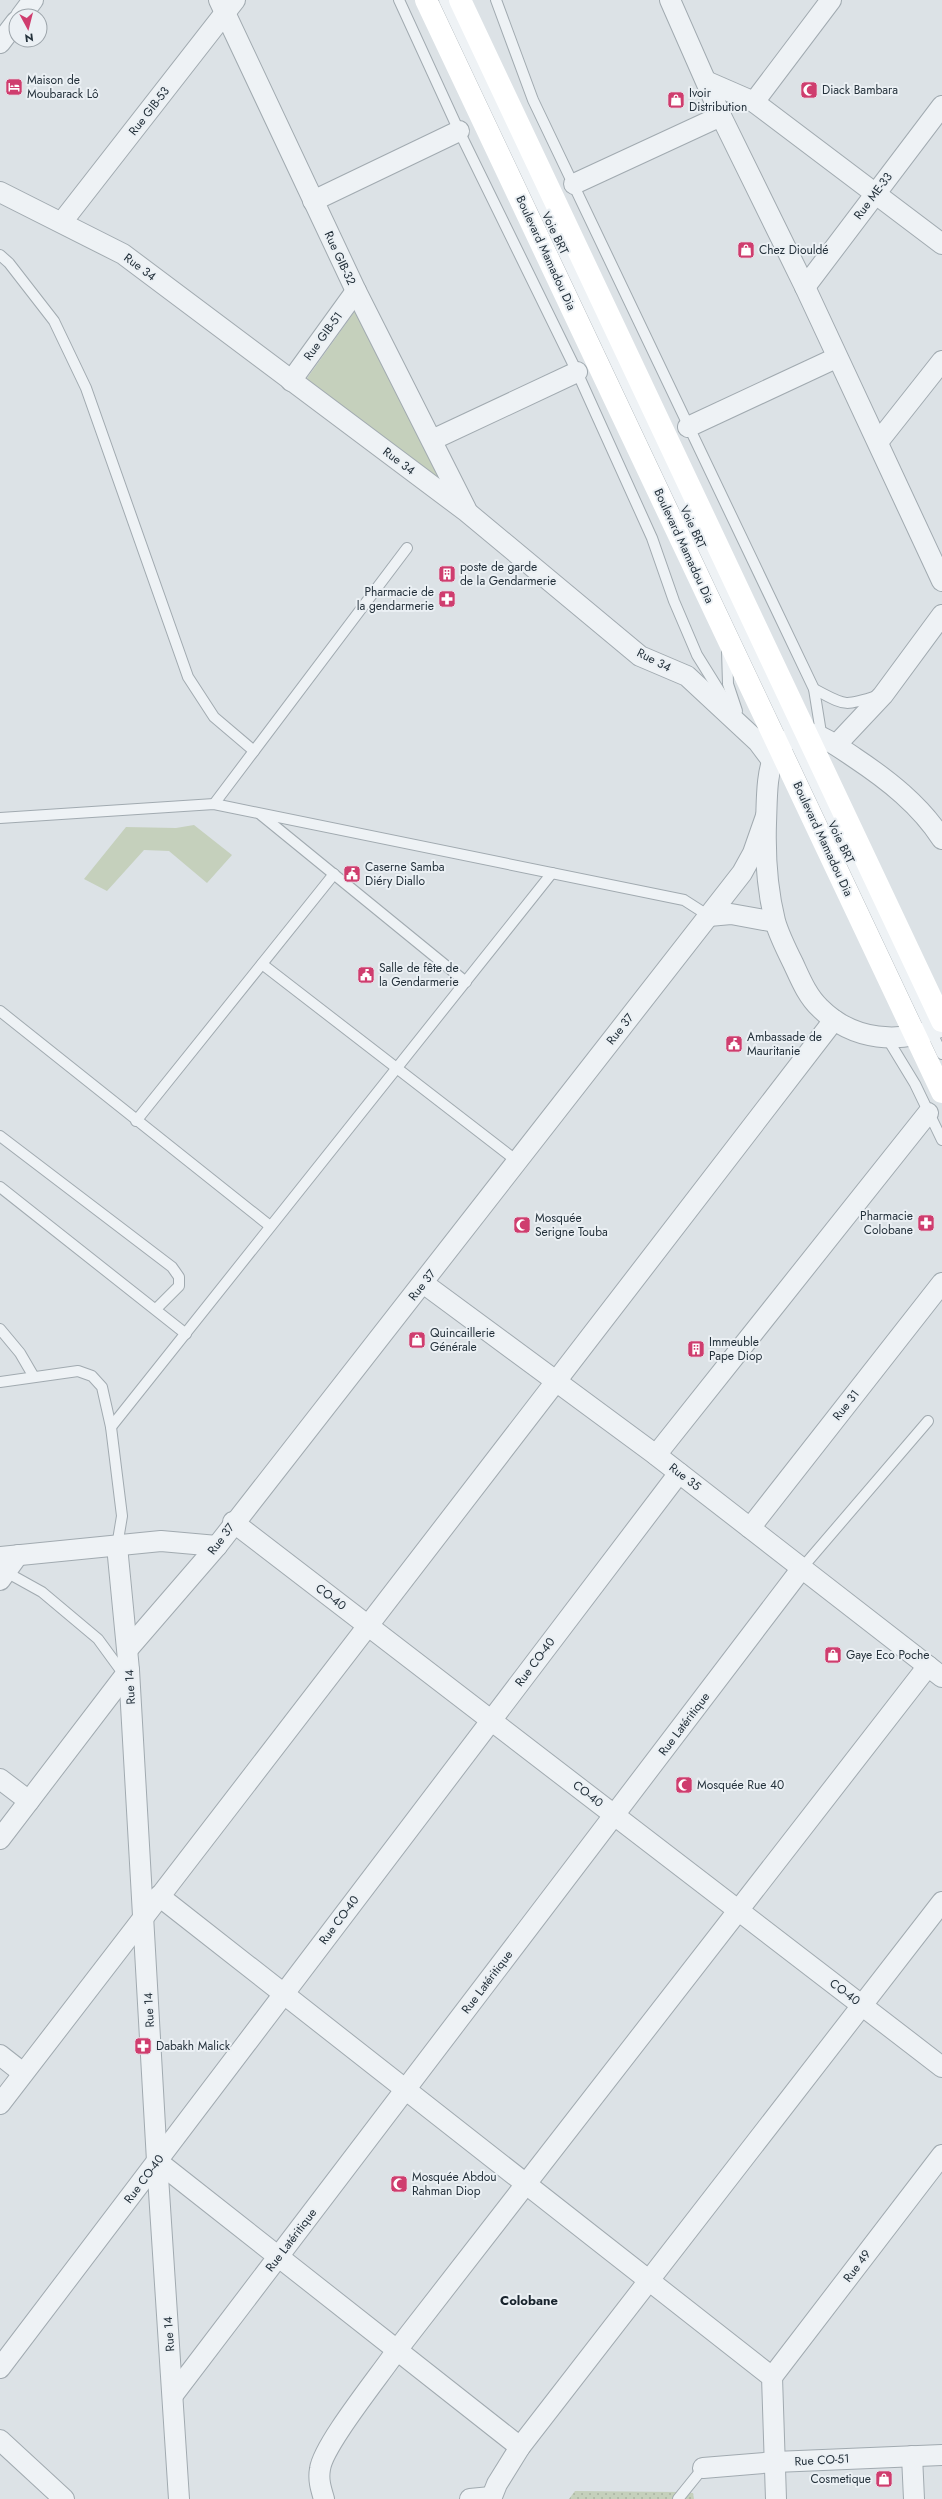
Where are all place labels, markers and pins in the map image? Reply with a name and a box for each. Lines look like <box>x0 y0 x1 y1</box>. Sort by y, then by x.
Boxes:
place label: Maison de Moubarack Lô <box>27 71 99 103</box>
hotel icon: Maison de Moubarack Lô <box>4 77 24 97</box>
mosque icon: Diack Bambara <box>799 80 819 100</box>
place label: Diack Bambara <box>822 81 898 99</box>
place label: Ivoir Distribution <box>689 84 747 116</box>
shop icon: Ivoir Distribution <box>666 90 686 110</box>
shop icon: Chez Diouldé <box>736 240 756 260</box>
place label: Chez Diouldé <box>759 241 829 259</box>
place label: poste de garde de la Gendarmerie <box>460 558 556 590</box>
building icon: poste de garde de la Gendarmerie <box>437 564 457 584</box>
place label: Pharmacie de la gendarmerie <box>357 583 434 615</box>
pharmacy icon: Pharmacie de la gendarmerie <box>437 589 457 609</box>
place label: Caserne Samba Diéry Diallo <box>365 858 445 890</box>
public building icon: Caserne Samba Diéry Diallo <box>342 864 362 884</box>
place label: Salle de fête de la Gendarmerie <box>379 959 459 991</box>
public building icon: Salle de fête de la Gendarmerie <box>356 965 376 985</box>
place label: Ambassade de Mauritanie <box>747 1028 822 1060</box>
public building icon: Ambassade de Mauritanie <box>724 1034 744 1054</box>
place label: Pharmacie Colobane <box>860 1207 913 1239</box>
place label: Mosquée Serigne Touba <box>535 1209 608 1241</box>
pharmacy icon: Pharmacie Colobane <box>916 1213 936 1233</box>
mosque icon: Mosquée Serigne Touba <box>512 1215 532 1235</box>
place label: Quincaillerie Générale <box>430 1324 495 1356</box>
shop icon: Quincaillerie Générale <box>407 1330 427 1350</box>
place label: Immeuble Pape Diop <box>709 1333 762 1365</box>
building icon: Immeuble Pape Diop <box>686 1339 706 1359</box>
shop icon: Gaye Eco Poche <box>823 1645 843 1665</box>
place label: Gaye Eco Poche <box>846 1646 929 1664</box>
mosque icon: Mosquée Rue 40 <box>674 1775 694 1795</box>
place label: Mosquée Rue 40 <box>697 1776 784 1794</box>
pharmacy icon: Dabakh Malick <box>133 2036 153 2056</box>
place label: Dabakh Malick <box>156 2037 231 2055</box>
place label: Mosquée Abdou Rahman Diop <box>412 2168 497 2200</box>
mosque icon: Mosquée Abdou Rahman Diop <box>389 2174 409 2194</box>
shop icon: Cosmetique <box>874 2469 894 2489</box>
place label: Cosmetique <box>811 2470 871 2488</box>

